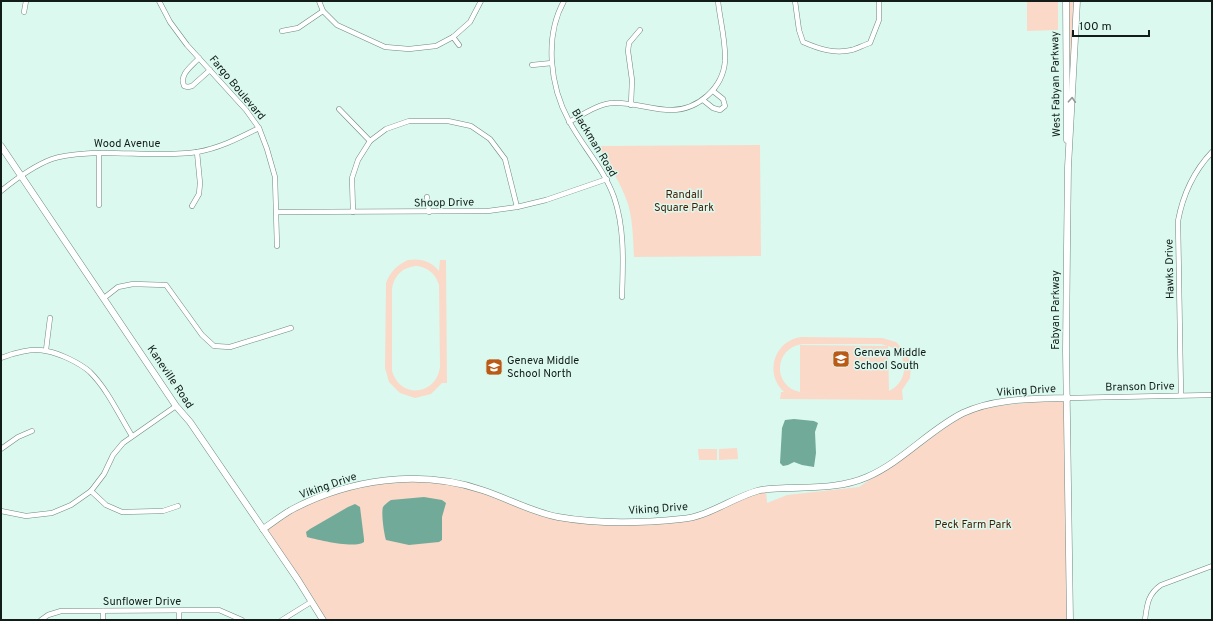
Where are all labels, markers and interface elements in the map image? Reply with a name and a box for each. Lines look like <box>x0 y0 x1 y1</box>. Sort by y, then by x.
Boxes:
scale bar <box>1073 12 1149 38</box>
text: 100 m <box>1079 19 1112 35</box>
street label: West Fabyan Parkway <box>1048 31 1064 137</box>
street label: Fargo Boulevard <box>206 53 268 123</box>
one-way arrow <box>1068 97 1076 103</box>
street label: Blackman Road <box>568 106 620 180</box>
street label: Wood Avenue <box>94 137 160 151</box>
park label: Randall Square Park <box>654 188 714 215</box>
street label: Shoop Drive <box>414 195 474 211</box>
street label: Hawks Drive <box>1162 239 1178 299</box>
street label: Fabyan Parkway <box>1049 270 1063 350</box>
street label: Kaneville Road <box>144 343 196 411</box>
place label: Geneva Middle School South <box>854 346 926 373</box>
school or university icon: Geneva Middle School South <box>831 349 851 369</box>
place label: Geneva Middle School North <box>507 354 579 381</box>
school or university icon: Geneva Middle School North <box>484 357 504 377</box>
street label: Branson Drive <box>1105 379 1175 395</box>
street label: Viking Drive <box>996 382 1056 400</box>
street label: Viking Drive <box>297 470 359 502</box>
street label: Viking Drive <box>628 500 688 518</box>
park label: Peck Farm Park <box>934 518 1012 532</box>
street label: Sunflower Drive <box>103 595 181 609</box>

